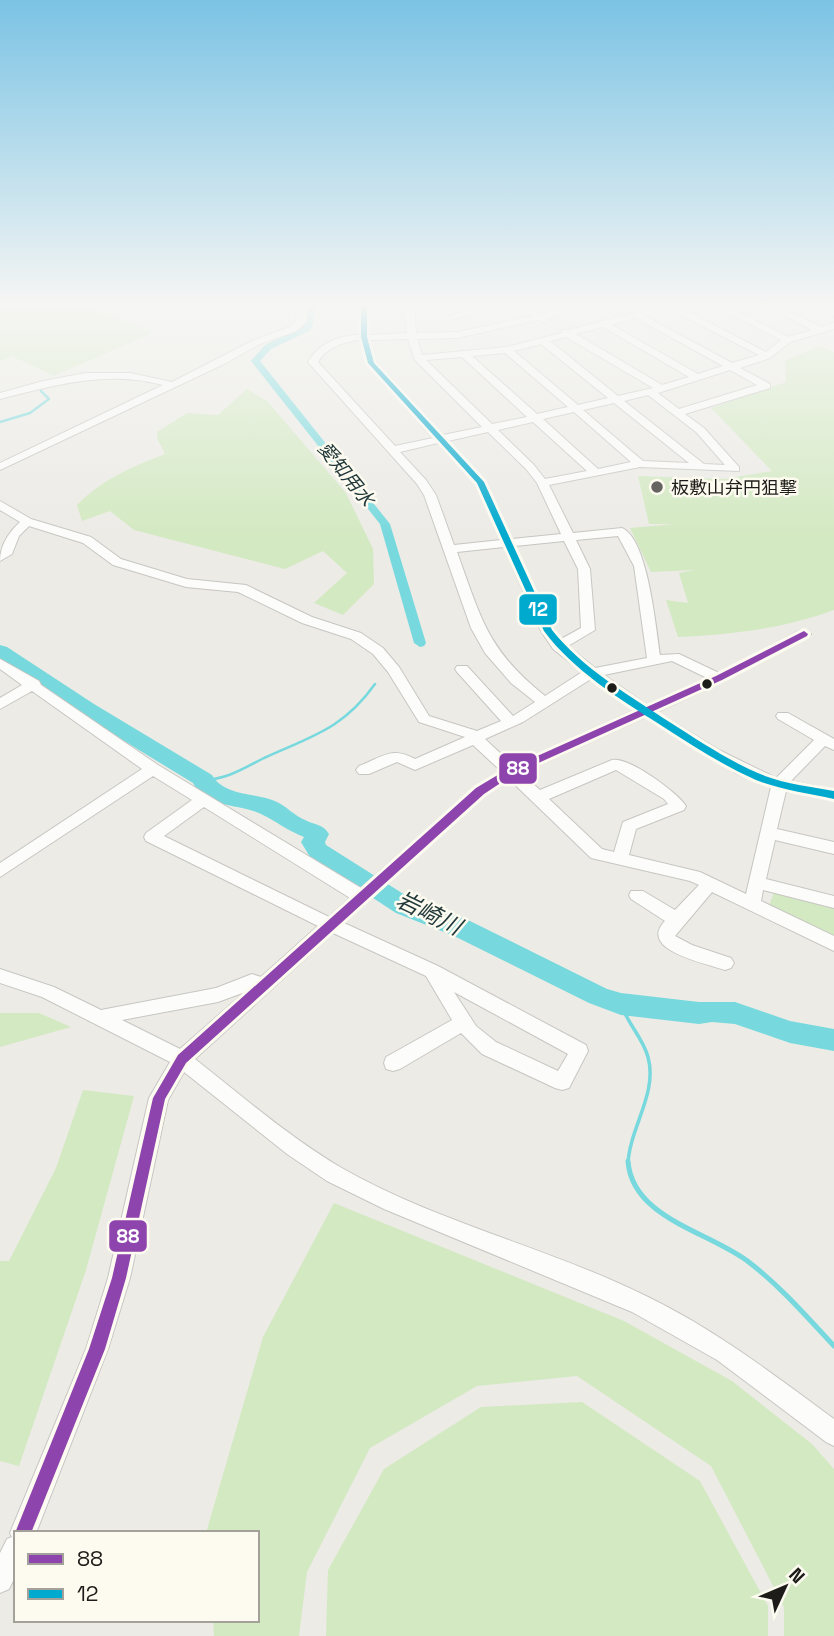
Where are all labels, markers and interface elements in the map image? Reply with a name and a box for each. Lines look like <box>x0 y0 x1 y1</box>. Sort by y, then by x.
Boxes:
water label: 愛知用水 <box>312 437 381 513</box>
place label: 板敷山弁円狙撃 <box>671 476 797 499</box>
marker: 板敷山弁円狙撃 <box>649 479 665 495</box>
line badge: 12 <box>518 593 558 626</box>
text: 12 <box>528 597 548 622</box>
unlabelled marker <box>700 677 714 691</box>
unlabelled marker <box>605 681 619 695</box>
line badge: 88 <box>498 752 538 785</box>
text: 88 <box>507 756 529 781</box>
water label: 岩崎川 <box>391 884 469 943</box>
line badge: 88 <box>108 1219 148 1253</box>
text: 88 <box>117 1224 139 1249</box>
legend <box>14 1531 259 1622</box>
text: 88 <box>77 1545 103 1572</box>
north arrow <box>750 1552 820 1622</box>
text: N <box>783 1562 810 1589</box>
text: 12 <box>77 1580 98 1607</box>

